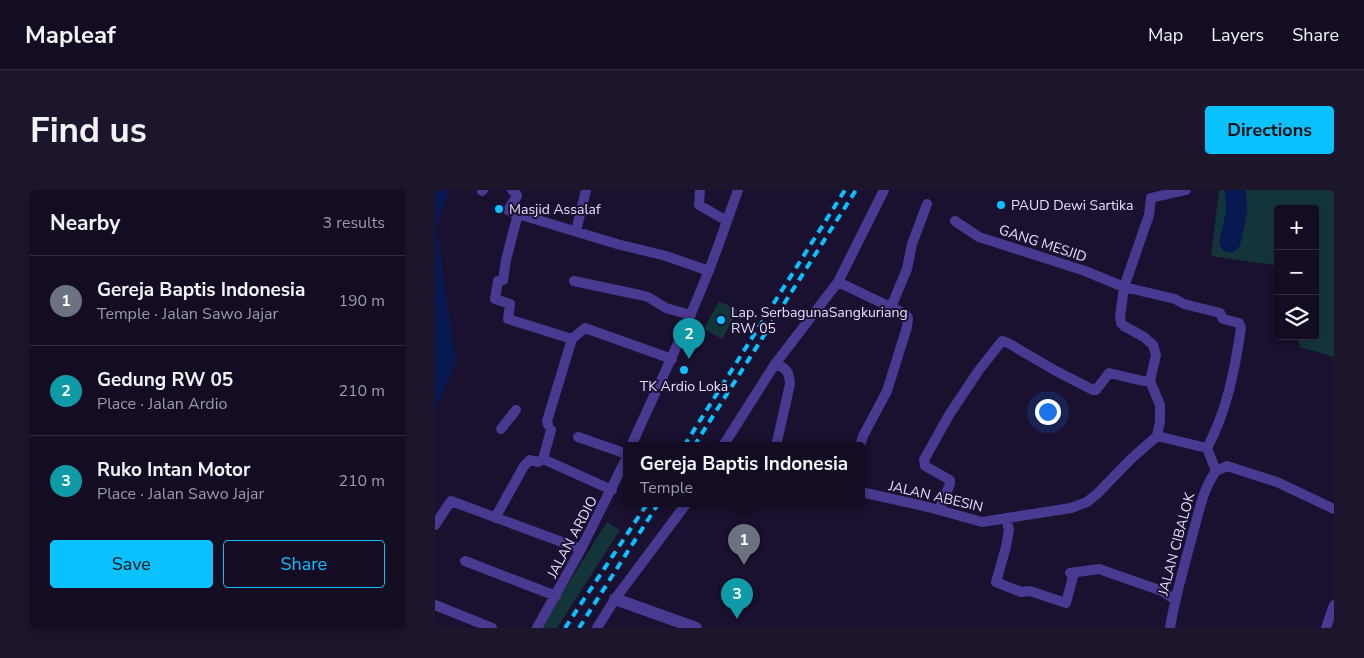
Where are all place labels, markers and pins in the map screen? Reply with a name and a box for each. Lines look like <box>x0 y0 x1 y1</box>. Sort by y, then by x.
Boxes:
place label: PAUD Dewi Sartika <box>1011 196 1133 215</box>
marker: PAUD Dewi Sartika <box>995 199 1007 211</box>
place label: Masjid Assalaf <box>509 200 601 219</box>
marker: Masjid Assalaf <box>493 203 505 215</box>
place label: Lap. SerbagunaSangkuriang RW 05 <box>731 303 908 338</box>
marker: Lap. SerbagunaSangkuriang RW 05 <box>715 314 727 326</box>
pin: 2 <box>673 318 705 359</box>
marker: TK Ardio Loka <box>678 364 690 376</box>
place label: TK Ardio Loka <box>640 377 728 396</box>
pin: 1 <box>728 524 760 565</box>
pin: 3 <box>721 578 753 619</box>

